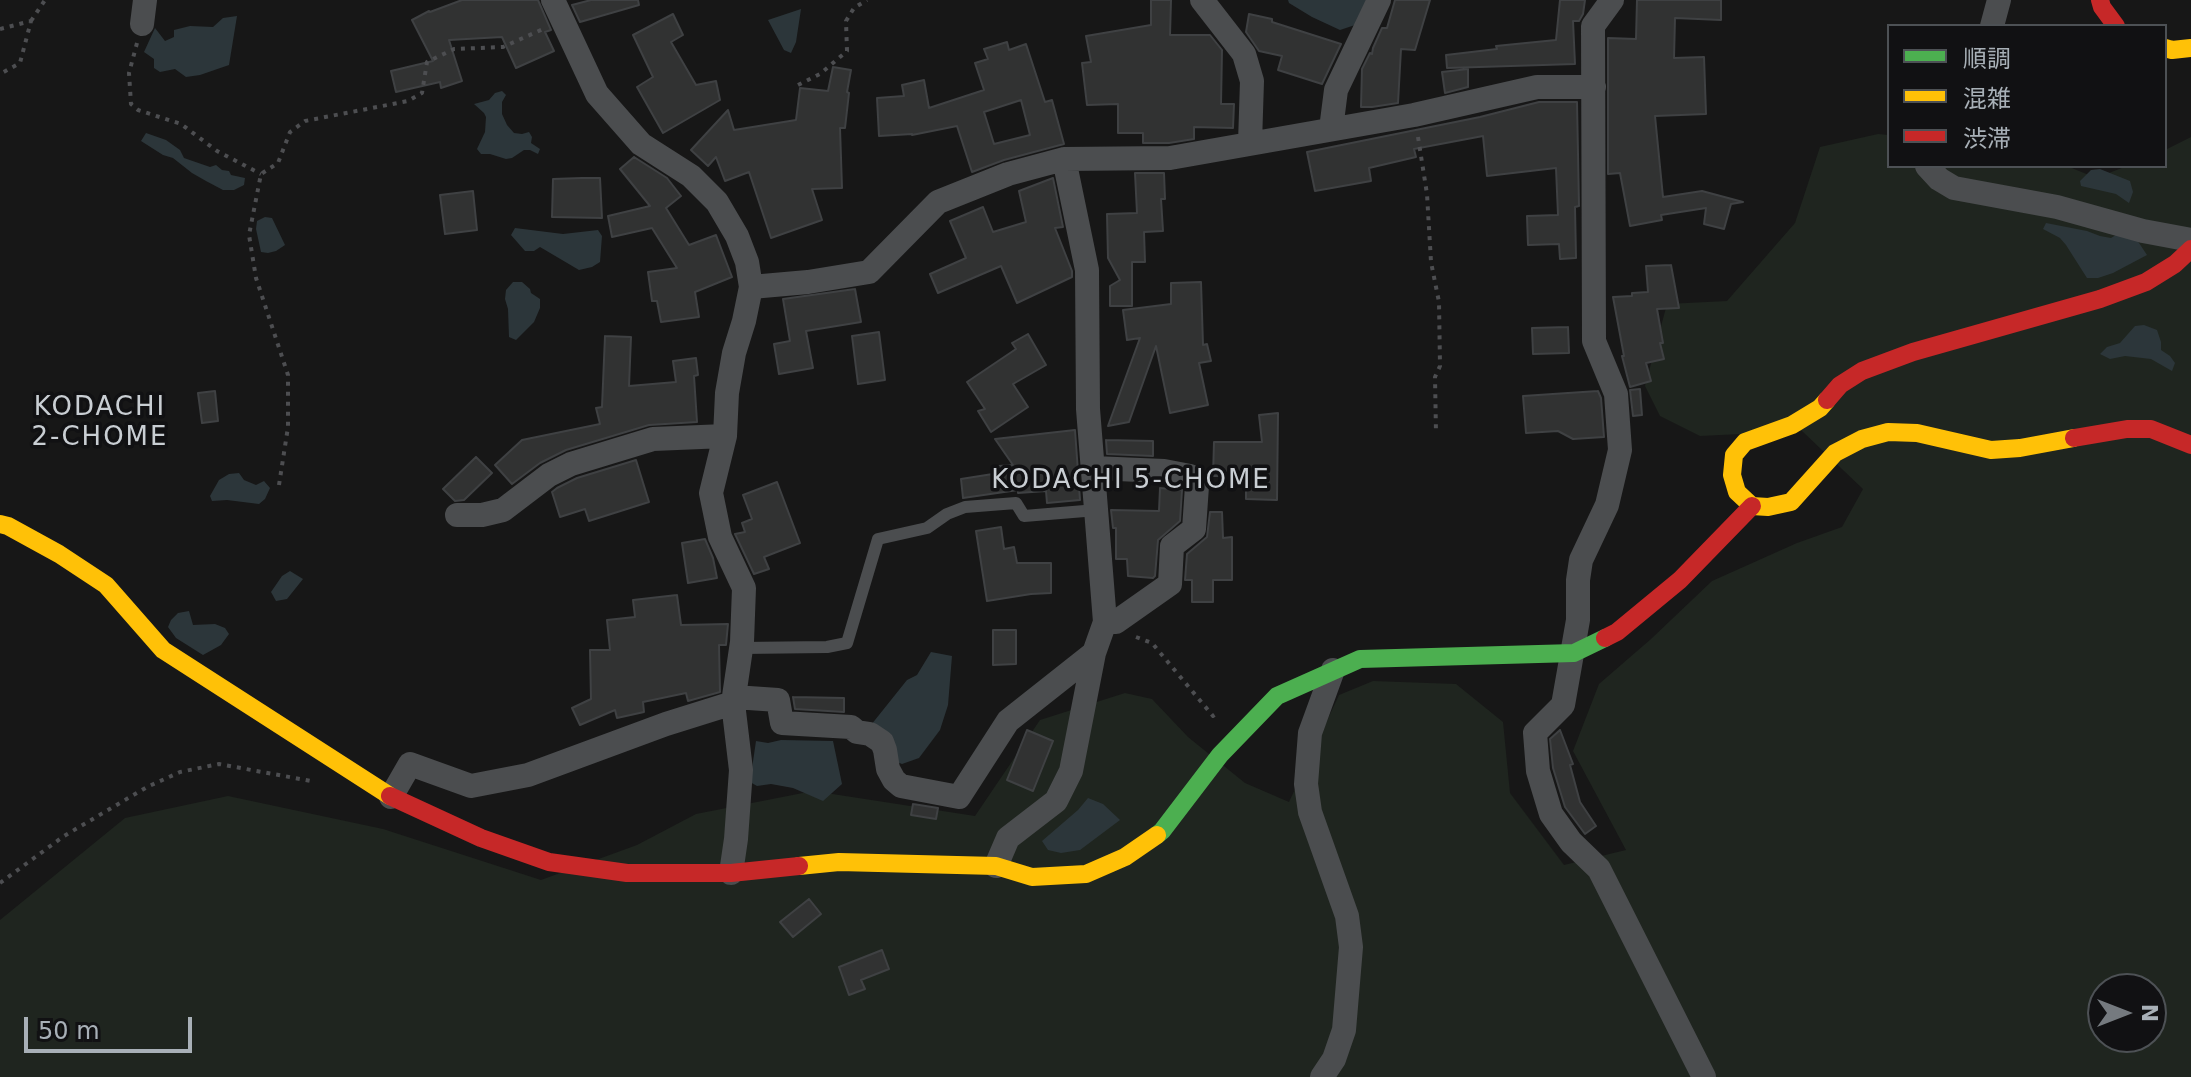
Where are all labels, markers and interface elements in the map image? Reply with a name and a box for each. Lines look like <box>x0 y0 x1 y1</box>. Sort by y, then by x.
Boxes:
legend <box>1887 24 2167 168</box>
text: 順調 <box>1963 45 2011 73</box>
text: 混雑 <box>1963 85 2011 113</box>
text: 渋滞 <box>1963 125 2011 153</box>
district label: KODACHI 2-CHOME <box>32 392 168 454</box>
district label: KODACHI 5-CHOME <box>991 465 1271 497</box>
north arrow <box>2087 973 2167 1053</box>
scale bar <box>28 1001 196 1051</box>
text: N <box>2137 1004 2162 1022</box>
text: 50 m <box>38 1017 100 1045</box>

